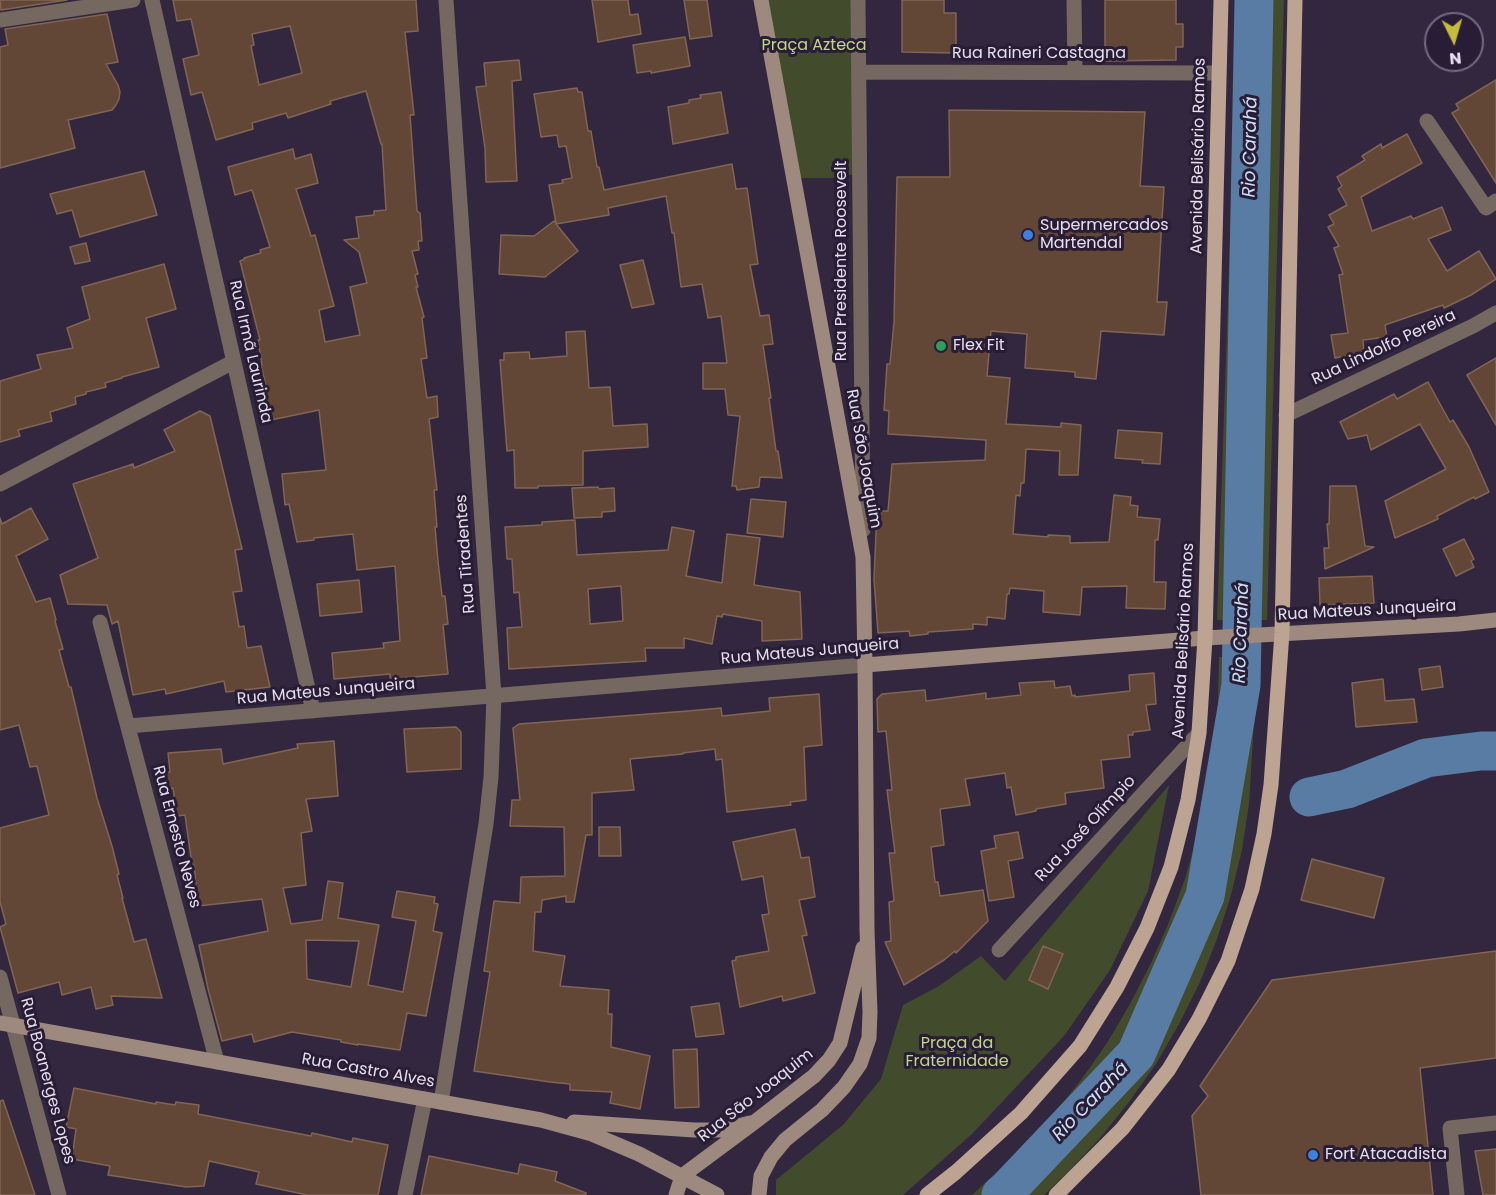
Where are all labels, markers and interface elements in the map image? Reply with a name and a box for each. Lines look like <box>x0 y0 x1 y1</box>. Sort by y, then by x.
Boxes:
north arrow <box>1424 12 1484 72</box>
park label: Praça Azteca <box>761 36 867 56</box>
street label: Rua Raineri Castagna <box>952 44 1126 64</box>
text: N <box>1448 46 1462 70</box>
street label: Avenida Belisário Ramos <box>1188 58 1210 254</box>
water label: Rio Carahá <box>1239 96 1263 198</box>
street label: Rua Presidente Roosevelt <box>832 161 852 361</box>
place label: Supermercados Martendal <box>1040 216 1169 254</box>
marker: Supermercados Martendal <box>1021 228 1035 242</box>
street label: Rua Irmã Laurinda <box>224 279 276 425</box>
street label: Rua Lindolfo Pereira <box>1309 306 1459 390</box>
place label: Flex Fit <box>953 336 1005 356</box>
marker: Flex Fit <box>934 339 948 353</box>
street label: Rua São Joaquim <box>841 388 885 530</box>
street label: Rua Tiradentes <box>452 494 480 614</box>
street label: Avenida Belisário Ramos <box>1169 542 1199 740</box>
water label: Rio Carahá <box>1229 582 1255 684</box>
street label: Rua Mateus Junqueira <box>1277 597 1457 625</box>
street label: Rua Mateus Junqueira <box>720 635 900 669</box>
street label: Rua Mateus Junqueira <box>236 675 416 709</box>
street label: Rua Ernesto Neves <box>148 764 204 910</box>
street label: Rua José Olímpio <box>1032 772 1140 886</box>
street label: Rua Boanerges Lopes <box>16 996 78 1166</box>
park label: Praça da Fraternidade <box>905 1034 1009 1072</box>
street label: Rua São Joaquim <box>695 1045 817 1147</box>
street label: Rua Castro Alves <box>300 1050 436 1092</box>
water label: Rio Carahá <box>1048 1058 1134 1146</box>
place label: Fort Atacadista <box>1325 1145 1447 1165</box>
marker: Fort Atacadista <box>1306 1148 1320 1162</box>

